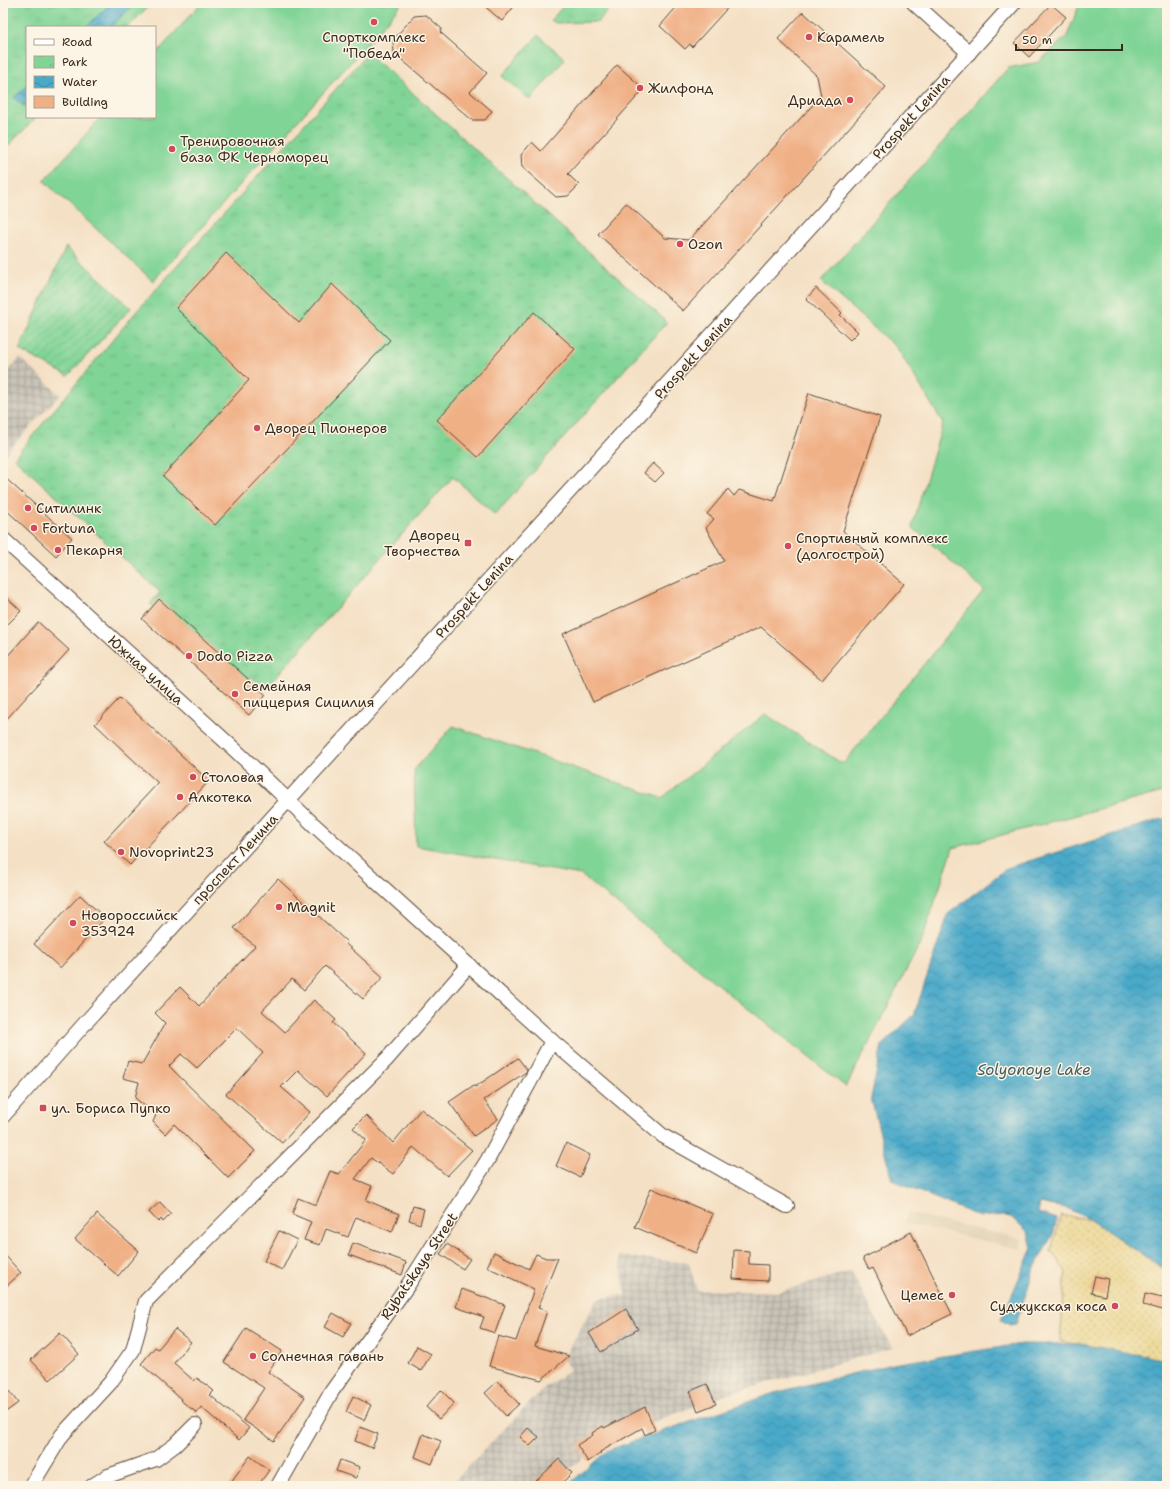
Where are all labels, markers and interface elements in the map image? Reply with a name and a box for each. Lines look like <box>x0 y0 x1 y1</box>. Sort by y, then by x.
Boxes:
marker: Спорткомплекс "Победа" <box>369 17 379 27</box>
legend <box>26 26 156 118</box>
scale bar <box>1016 26 1122 52</box>
place label: Спорткомплекс "Победа" <box>322 28 426 62</box>
place label: Карамель <box>817 28 885 46</box>
marker: Карамель <box>804 32 814 42</box>
text: 50 m <box>1022 32 1052 48</box>
text: Road <box>62 34 93 50</box>
text: Park <box>62 54 88 70</box>
street label: Prospekt Lenina <box>868 71 954 163</box>
text: Water <box>62 74 98 90</box>
place label: Жилфонд <box>648 79 714 97</box>
marker: Жилфонд <box>635 83 645 93</box>
place label: Дриада <box>788 91 842 109</box>
text: Building <box>62 94 108 110</box>
marker: Дриада <box>845 95 855 105</box>
place label: Тренировочная база ФК Черноморец <box>180 132 329 166</box>
marker: Тренировочная база ФК Черноморец <box>167 144 177 154</box>
place label: Ozon <box>688 235 723 253</box>
marker: Ozon <box>675 239 685 249</box>
street label: Prospekt Lenina <box>650 311 736 403</box>
place label: Дворец Пионеров <box>265 419 387 437</box>
marker: Дворец Пионеров <box>252 423 262 433</box>
place label: Ситилинк <box>36 499 102 517</box>
marker: Ситилинк <box>23 503 33 513</box>
place label: Fortuna <box>42 519 95 537</box>
marker: Fortuna <box>29 523 39 533</box>
place label: Дворец Творчества <box>384 526 460 560</box>
place label: Спортивный комплекс (долгострой) <box>796 529 948 563</box>
marker: Дворец Творчества <box>463 538 473 548</box>
place label: Пекарня <box>66 541 123 559</box>
marker: Спортивный комплекс (долгострой) <box>783 541 793 551</box>
marker: Пекарня <box>53 545 63 555</box>
street label: Prospekt Lenina <box>431 550 517 642</box>
street label: Южная улица <box>105 631 188 709</box>
place label: Dodo Pizza <box>197 647 273 665</box>
marker: Dodo Pizza <box>184 651 194 661</box>
place label: Семейная пиццерия Сицилия <box>243 677 374 711</box>
marker: Семейная пиццерия Сицилия <box>230 689 240 699</box>
place label: Столовая <box>201 768 264 786</box>
marker: Столовая <box>188 772 198 782</box>
place label: Алкотека <box>188 788 252 806</box>
marker: Алкотека <box>175 792 185 802</box>
street label: проспект Ленина <box>188 810 282 908</box>
place label: Novoprint23 <box>129 843 214 861</box>
marker: Novoprint23 <box>116 847 126 857</box>
place label: Magnit <box>287 898 336 916</box>
marker: Magnit <box>274 902 284 912</box>
place label: Новороссийск 353924 <box>81 906 178 940</box>
marker: Новороссийск 353924 <box>68 918 78 928</box>
water label: Solyonoye Lake <box>977 1060 1091 1080</box>
place label: ул. Бориса Пупко <box>51 1099 171 1117</box>
marker: ул. Бориса Пупко <box>38 1103 48 1113</box>
street label: Rybatskaya Street <box>376 1209 462 1323</box>
place label: Цемес <box>901 1286 944 1304</box>
marker: Цемес <box>947 1290 957 1300</box>
place label: Суджукская коса <box>990 1297 1107 1315</box>
marker: Суджукская коса <box>1110 1301 1120 1311</box>
place label: Солнечная гавань <box>261 1347 384 1365</box>
marker: Солнечная гавань <box>248 1351 258 1361</box>

